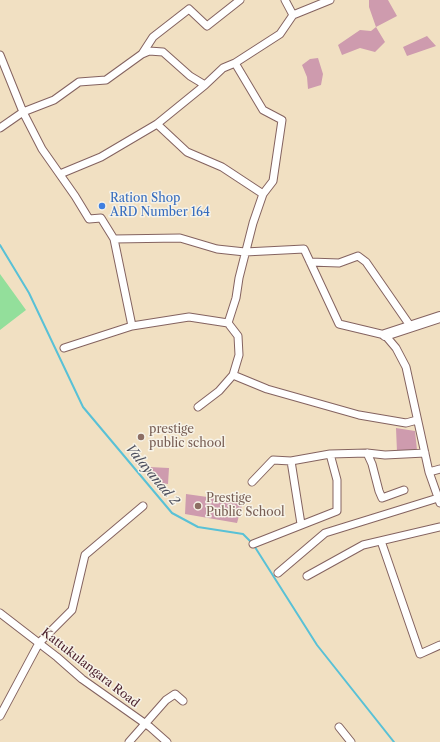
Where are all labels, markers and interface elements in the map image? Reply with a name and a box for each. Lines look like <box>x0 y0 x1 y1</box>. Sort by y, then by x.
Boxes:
place label: Ration Shop ARD Number 164 <box>110 192 210 220</box>
marker: Ration Shop ARD Number 164 <box>97 201 107 211</box>
place label: prestige public school <box>149 423 225 451</box>
marker: prestige public school <box>136 432 146 442</box>
water label: Valayanad 2 <box>122 441 182 509</box>
place label: Prestige Public School <box>206 492 285 520</box>
marker: Prestige Public School <box>193 501 203 511</box>
street label: Kattukulangara Road <box>38 625 142 711</box>

